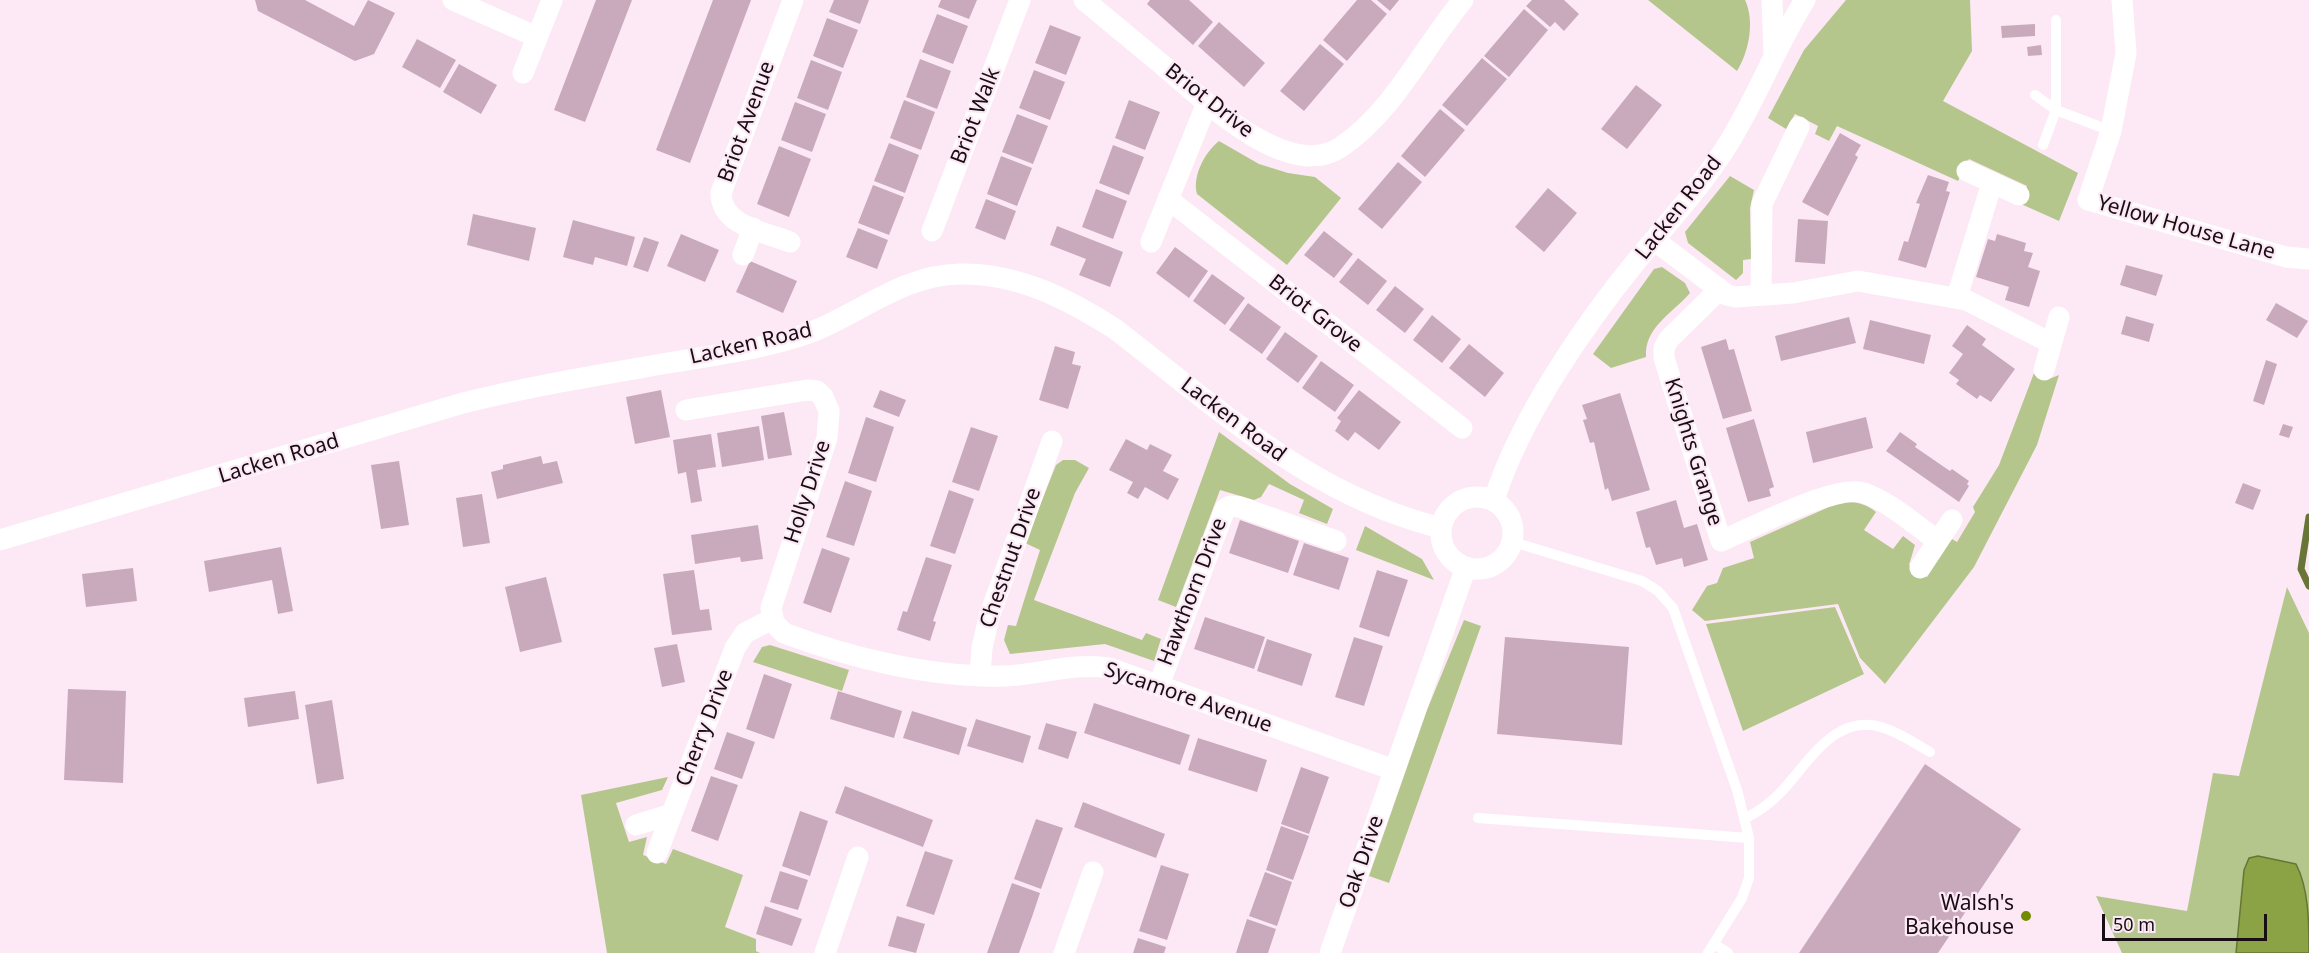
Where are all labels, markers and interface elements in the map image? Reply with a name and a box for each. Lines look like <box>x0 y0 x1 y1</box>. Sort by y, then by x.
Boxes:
street label: Briot Avenue <box>713 58 781 186</box>
street label: Briot Drive <box>1160 59 1258 143</box>
street label: Briot Walk <box>946 64 1006 168</box>
street label: Lacken Road <box>1631 151 1727 265</box>
street label: Yellow House Lane <box>2094 191 2278 265</box>
street label: Briot Grove <box>1263 270 1367 358</box>
street label: Lacken Road <box>687 318 815 370</box>
street label: Lacken Road <box>1176 372 1290 468</box>
street label: Knights Grange <box>1659 375 1727 529</box>
street label: Lacken Road <box>216 429 342 489</box>
street label: Holly Drive <box>779 437 837 547</box>
street label: Chestnut Drive <box>975 485 1047 631</box>
street label: Hawthorn Drive <box>1153 515 1233 669</box>
street label: Sycamore Avenue <box>1101 657 1275 739</box>
street label: Cherry Drive <box>671 666 739 790</box>
street label: Oak Drive <box>1334 812 1390 912</box>
place label: Walsh's Bakehouse <box>1905 891 2014 941</box>
scale bar <box>2105 902 2270 940</box>
marker: Walsh's Bakehouse <box>2019 909 2033 923</box>
text: 50 m <box>2113 912 2155 936</box>

